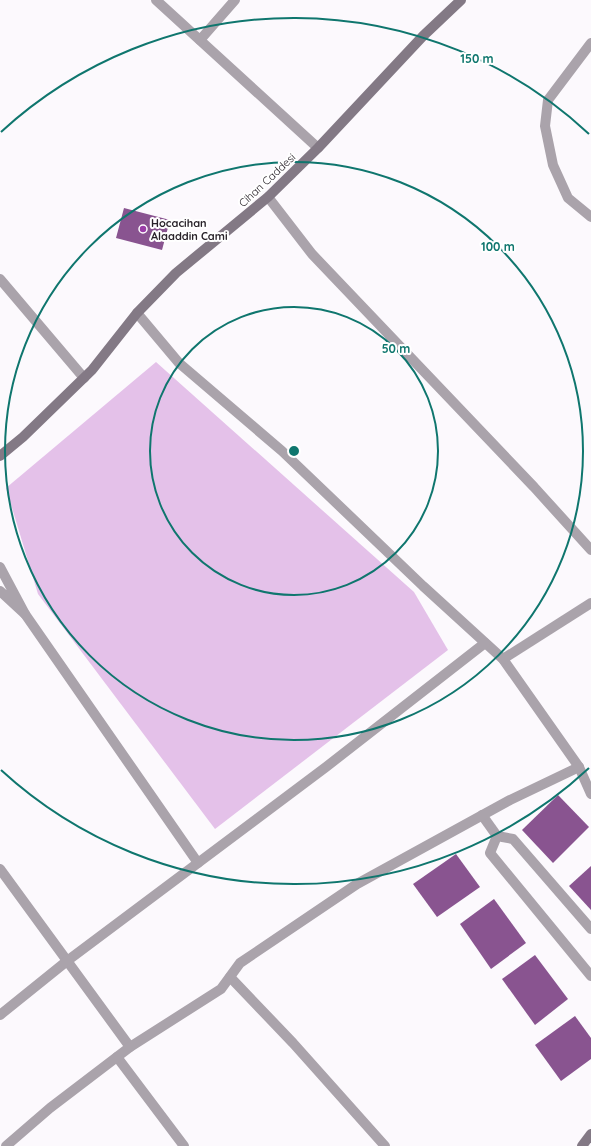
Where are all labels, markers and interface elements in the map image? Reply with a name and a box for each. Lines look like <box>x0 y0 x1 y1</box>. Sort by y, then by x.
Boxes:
text: 150 m <box>460 51 494 66</box>
street label: Cihan Caddesi <box>236 150 298 210</box>
place label: Hocacihan Alaaddin Cami <box>151 216 228 243</box>
marker: Hocacihan Alaaddin Cami <box>138 224 148 234</box>
text: 100 m <box>481 239 515 254</box>
text: 50 m <box>382 341 410 356</box>
centre of rings <box>287 444 301 458</box>

